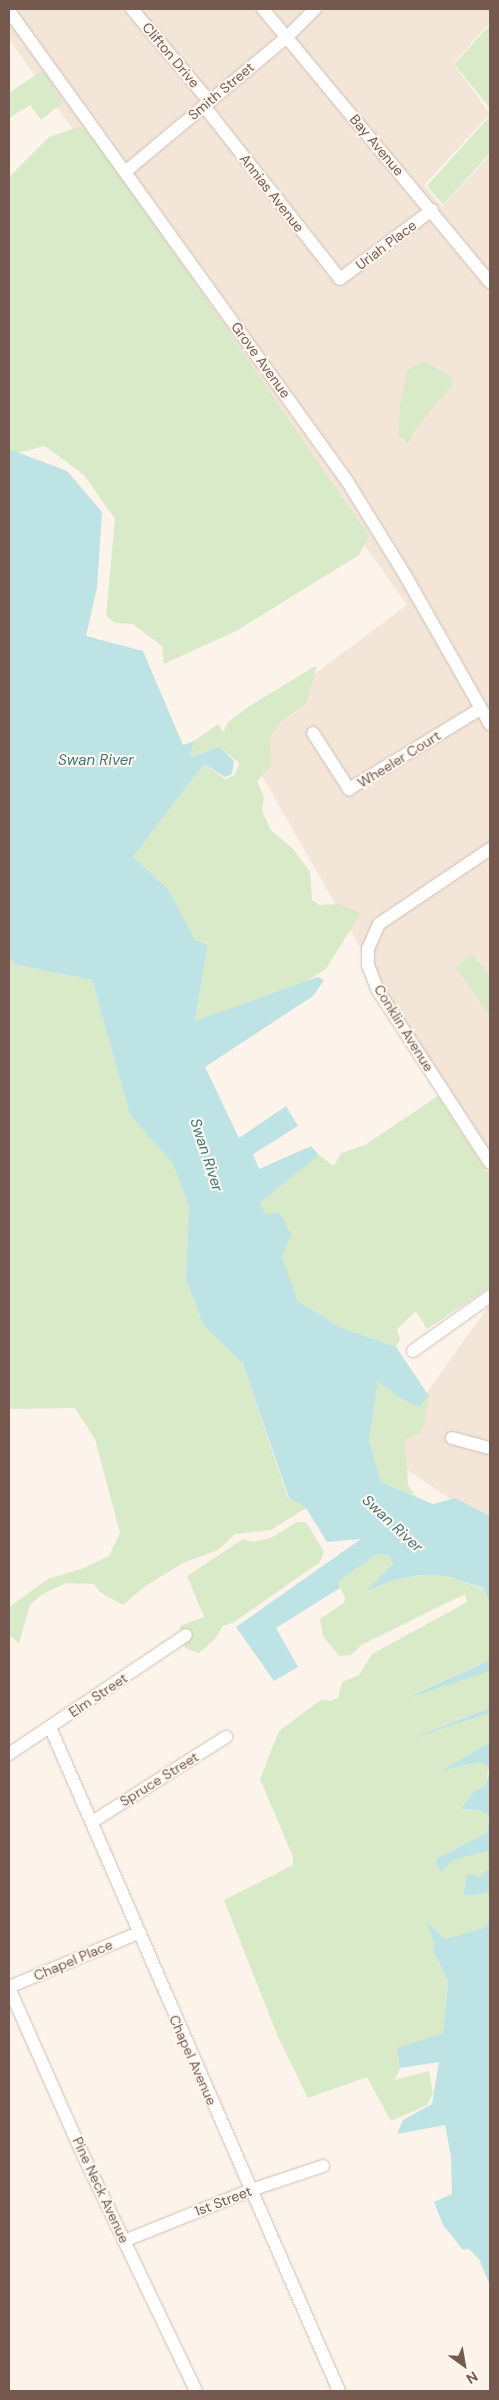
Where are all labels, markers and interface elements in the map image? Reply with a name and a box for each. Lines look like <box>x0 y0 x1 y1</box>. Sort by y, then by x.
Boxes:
street label: Clifton Drive <box>139 19 203 91</box>
street label: Smith Street <box>185 59 257 123</box>
street label: Bay Avenue <box>346 111 408 179</box>
street label: Annias Avenue <box>236 151 308 235</box>
street label: Uriah Place <box>352 217 420 273</box>
street label: Grove Avenue <box>228 319 294 401</box>
street label: Wheeler Court <box>354 727 444 791</box>
water label: Swan River <box>58 752 134 770</box>
street label: Conklin Avenue <box>371 981 437 1075</box>
water label: Swan River <box>186 1116 226 1194</box>
water label: Swan River <box>358 1492 426 1556</box>
street label: Elm Street <box>66 1669 130 1721</box>
street label: Spruce Street <box>117 1748 201 1810</box>
street label: Chapel Place <box>31 1936 115 1984</box>
street label: Chapel Avenue <box>166 2012 220 2108</box>
street label: Pine Neck Avenue <box>69 2134 133 2246</box>
street label: 1st Street <box>192 2182 254 2220</box>
north arrow <box>439 2340 489 2390</box>
text: N <box>463 2367 481 2388</box>

